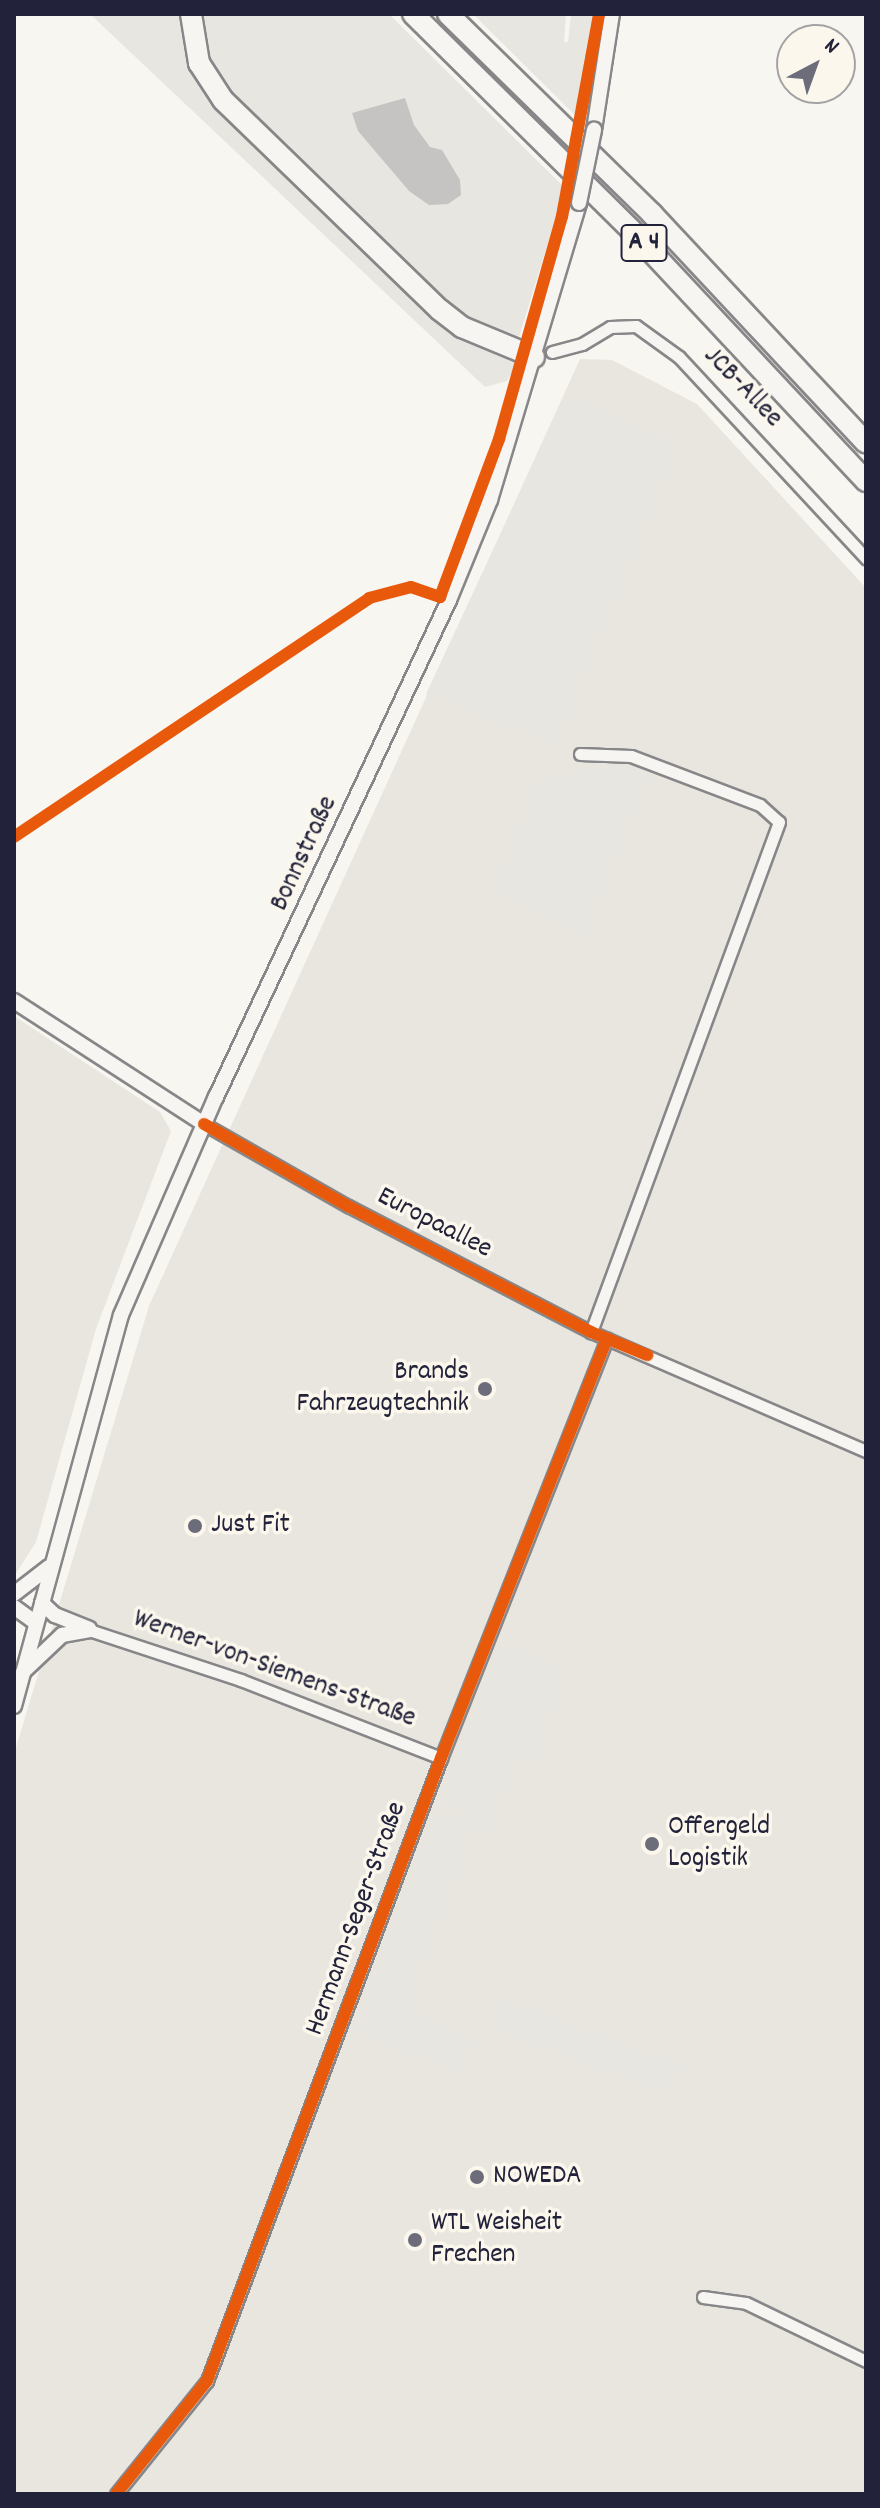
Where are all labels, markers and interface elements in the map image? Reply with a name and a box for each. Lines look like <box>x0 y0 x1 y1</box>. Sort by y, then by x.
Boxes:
north arrow <box>776 24 856 104</box>
text: N <box>816 32 845 62</box>
road number: A 4 <box>620 221 668 265</box>
street label: JCB-Allee <box>695 340 789 436</box>
street label: Bonnstraße <box>264 791 346 917</box>
street label: Europaallee <box>371 1181 497 1267</box>
place label: Brands Fahrzeugtechnik <box>297 1356 469 1422</box>
marker: Brands Fahrzeugtechnik <box>476 1380 494 1398</box>
place label: Just Fit <box>211 1509 290 1543</box>
marker: Just Fit <box>186 1517 204 1535</box>
street label: Werner-von-Siemens-Straße <box>128 1603 420 1737</box>
street label: Hermann-Seger-Straße <box>299 1798 415 2040</box>
place label: Offergeld Logistik <box>668 1811 770 1877</box>
marker: Offergeld Logistik <box>643 1835 661 1853</box>
place label: NOWEDA <box>493 2160 581 2194</box>
marker: NOWEDA <box>468 2168 486 2186</box>
place label: WTL Weisheit Frechen <box>431 2207 562 2273</box>
marker: WTL Weisheit Frechen <box>406 2231 424 2249</box>

